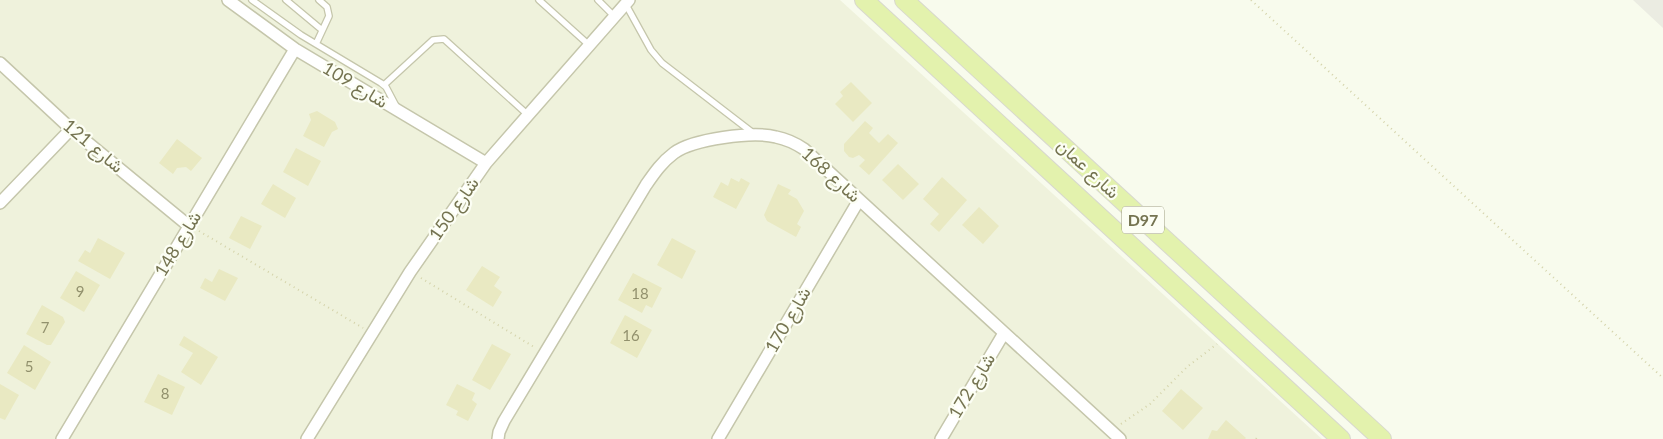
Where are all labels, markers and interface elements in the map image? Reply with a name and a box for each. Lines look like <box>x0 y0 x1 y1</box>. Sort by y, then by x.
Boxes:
street label: شارع 109 <box>318 56 392 114</box>
street label: شارع 121 <box>58 114 128 178</box>
street label: شارع عمان <box>1052 134 1124 204</box>
street label: شارع 168 <box>796 142 866 208</box>
street label: شارع 150 <box>423 173 485 245</box>
road number: D97 <box>1122 206 1164 234</box>
street label: شارع 148 <box>149 207 207 281</box>
house number: 9 <box>76 282 84 300</box>
street label: شارع 170 <box>760 283 816 357</box>
house number: 18 <box>631 284 649 302</box>
house number: 7 <box>41 318 50 336</box>
house number: 16 <box>622 326 640 344</box>
street label: شارع 172 <box>943 349 1001 423</box>
house number: 5 <box>25 357 33 375</box>
house number: 8 <box>161 384 169 402</box>

